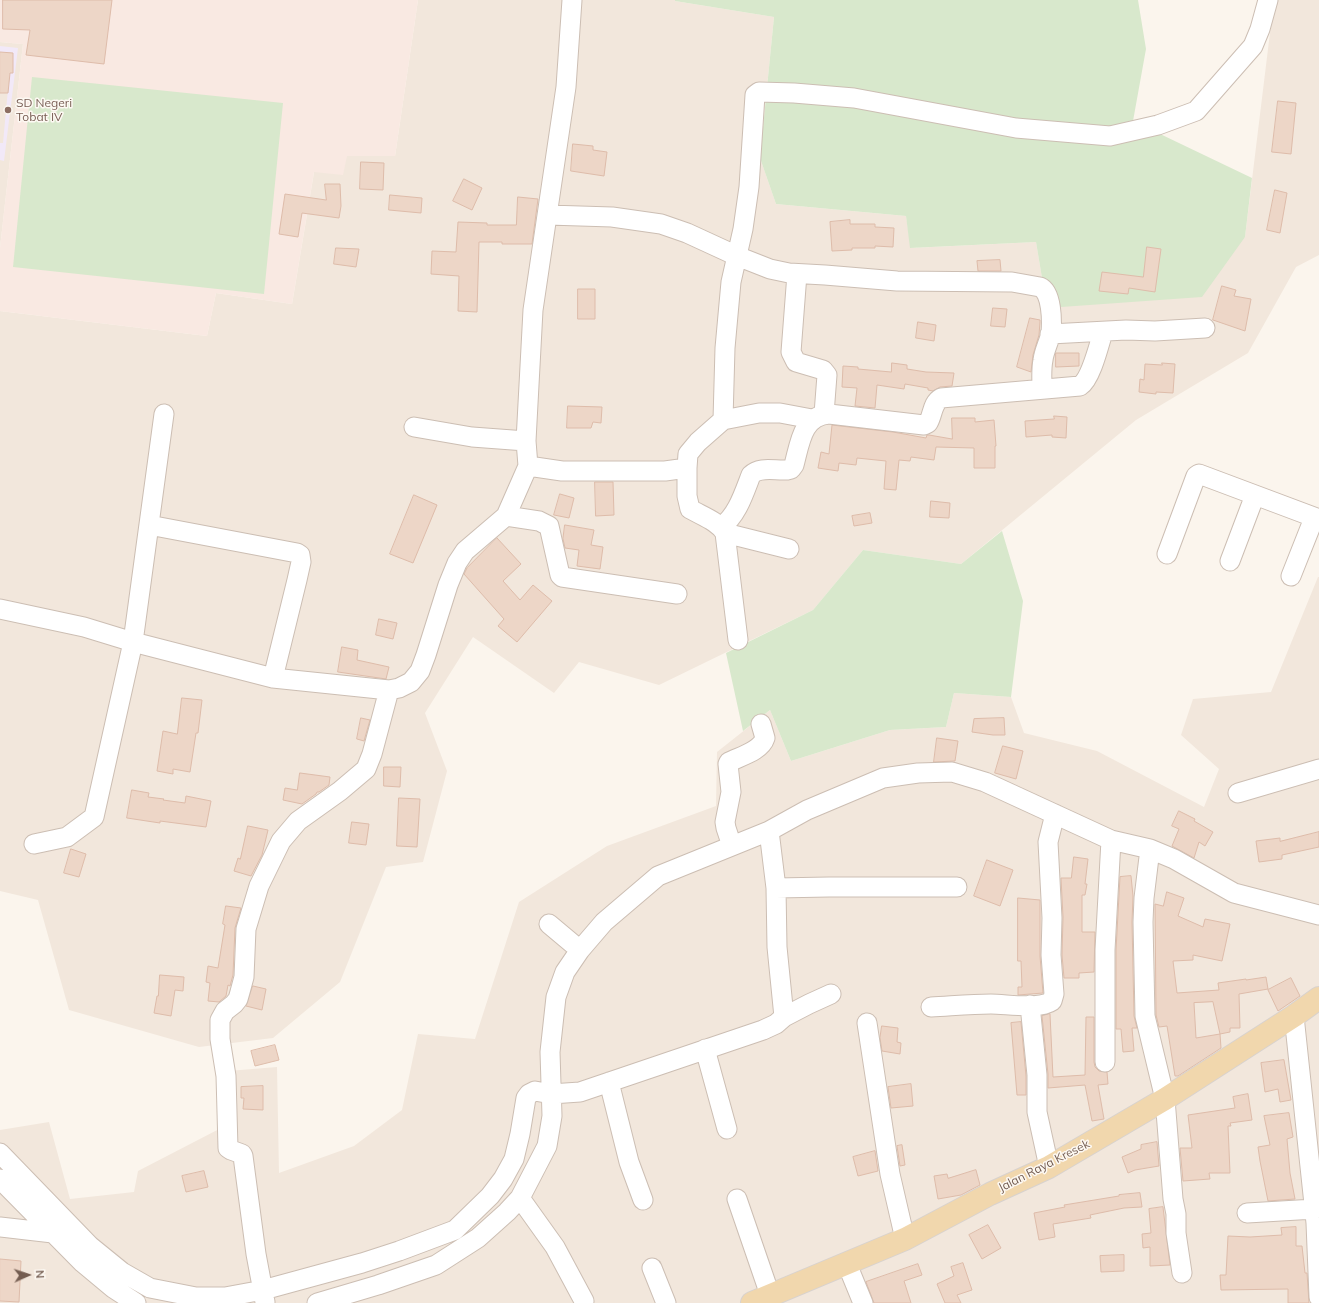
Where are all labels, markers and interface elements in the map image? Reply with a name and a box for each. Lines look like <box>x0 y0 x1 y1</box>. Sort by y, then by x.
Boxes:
place label: SD Negeri Tobat IV <box>16 96 72 124</box>
marker: SD Negeri Tobat IV <box>3 105 13 115</box>
street label: Jalan Raya Kresek <box>996 1137 1092 1195</box>
north arrow <box>8 1255 48 1295</box>
text: N <box>33 1270 47 1279</box>

